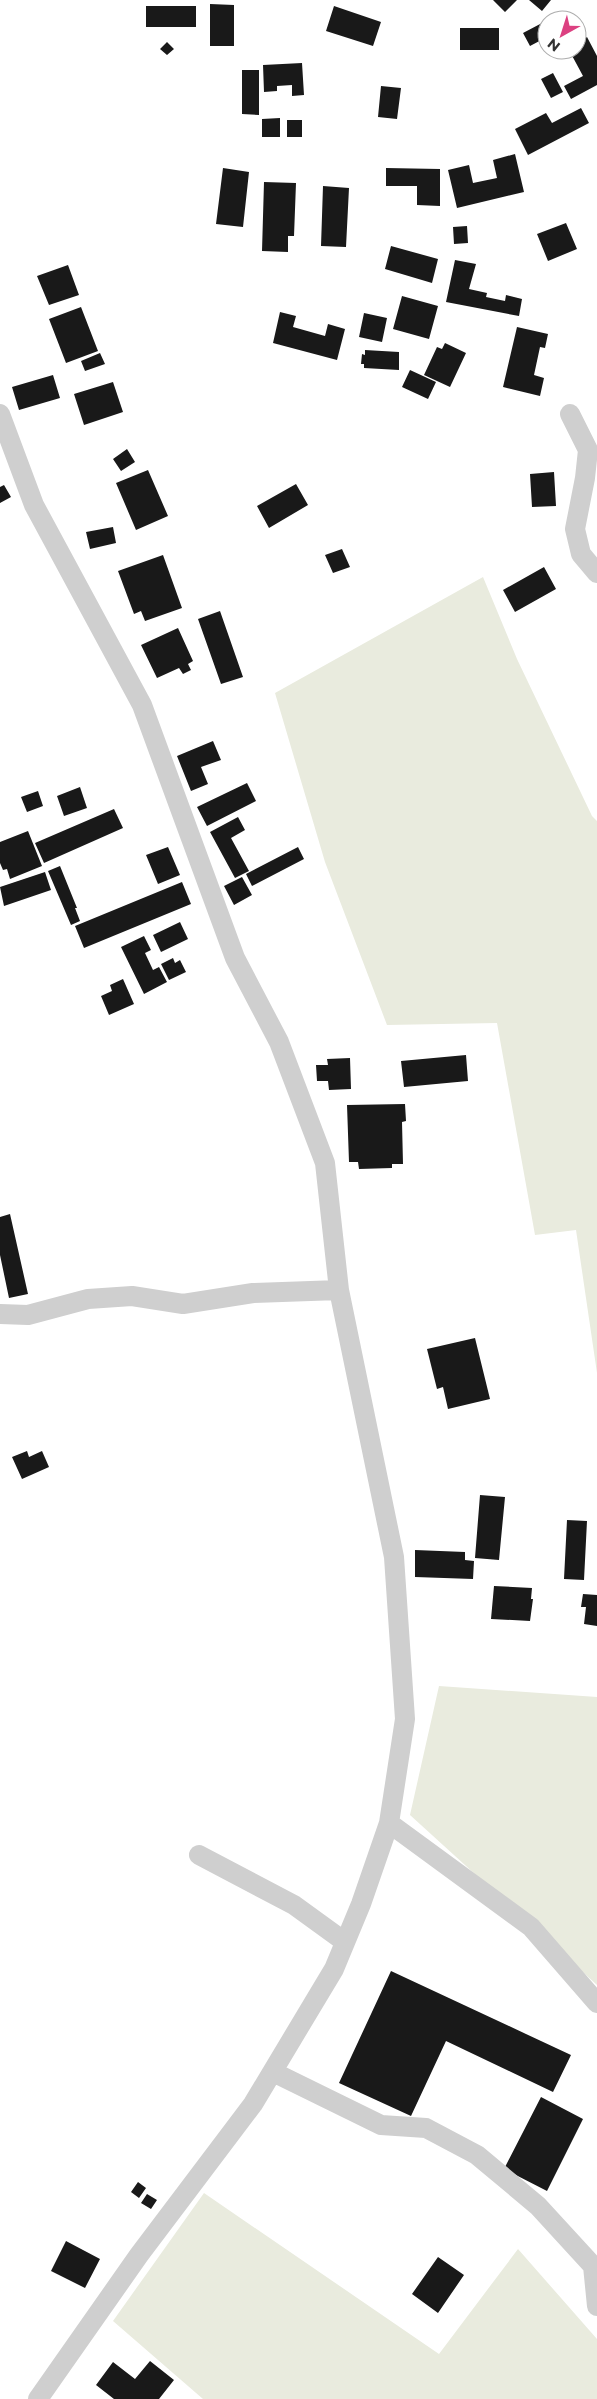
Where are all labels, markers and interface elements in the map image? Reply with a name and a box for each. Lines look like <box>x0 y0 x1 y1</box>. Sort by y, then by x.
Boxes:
north arrow <box>537 10 587 60</box>
text: N <box>544 35 564 56</box>

